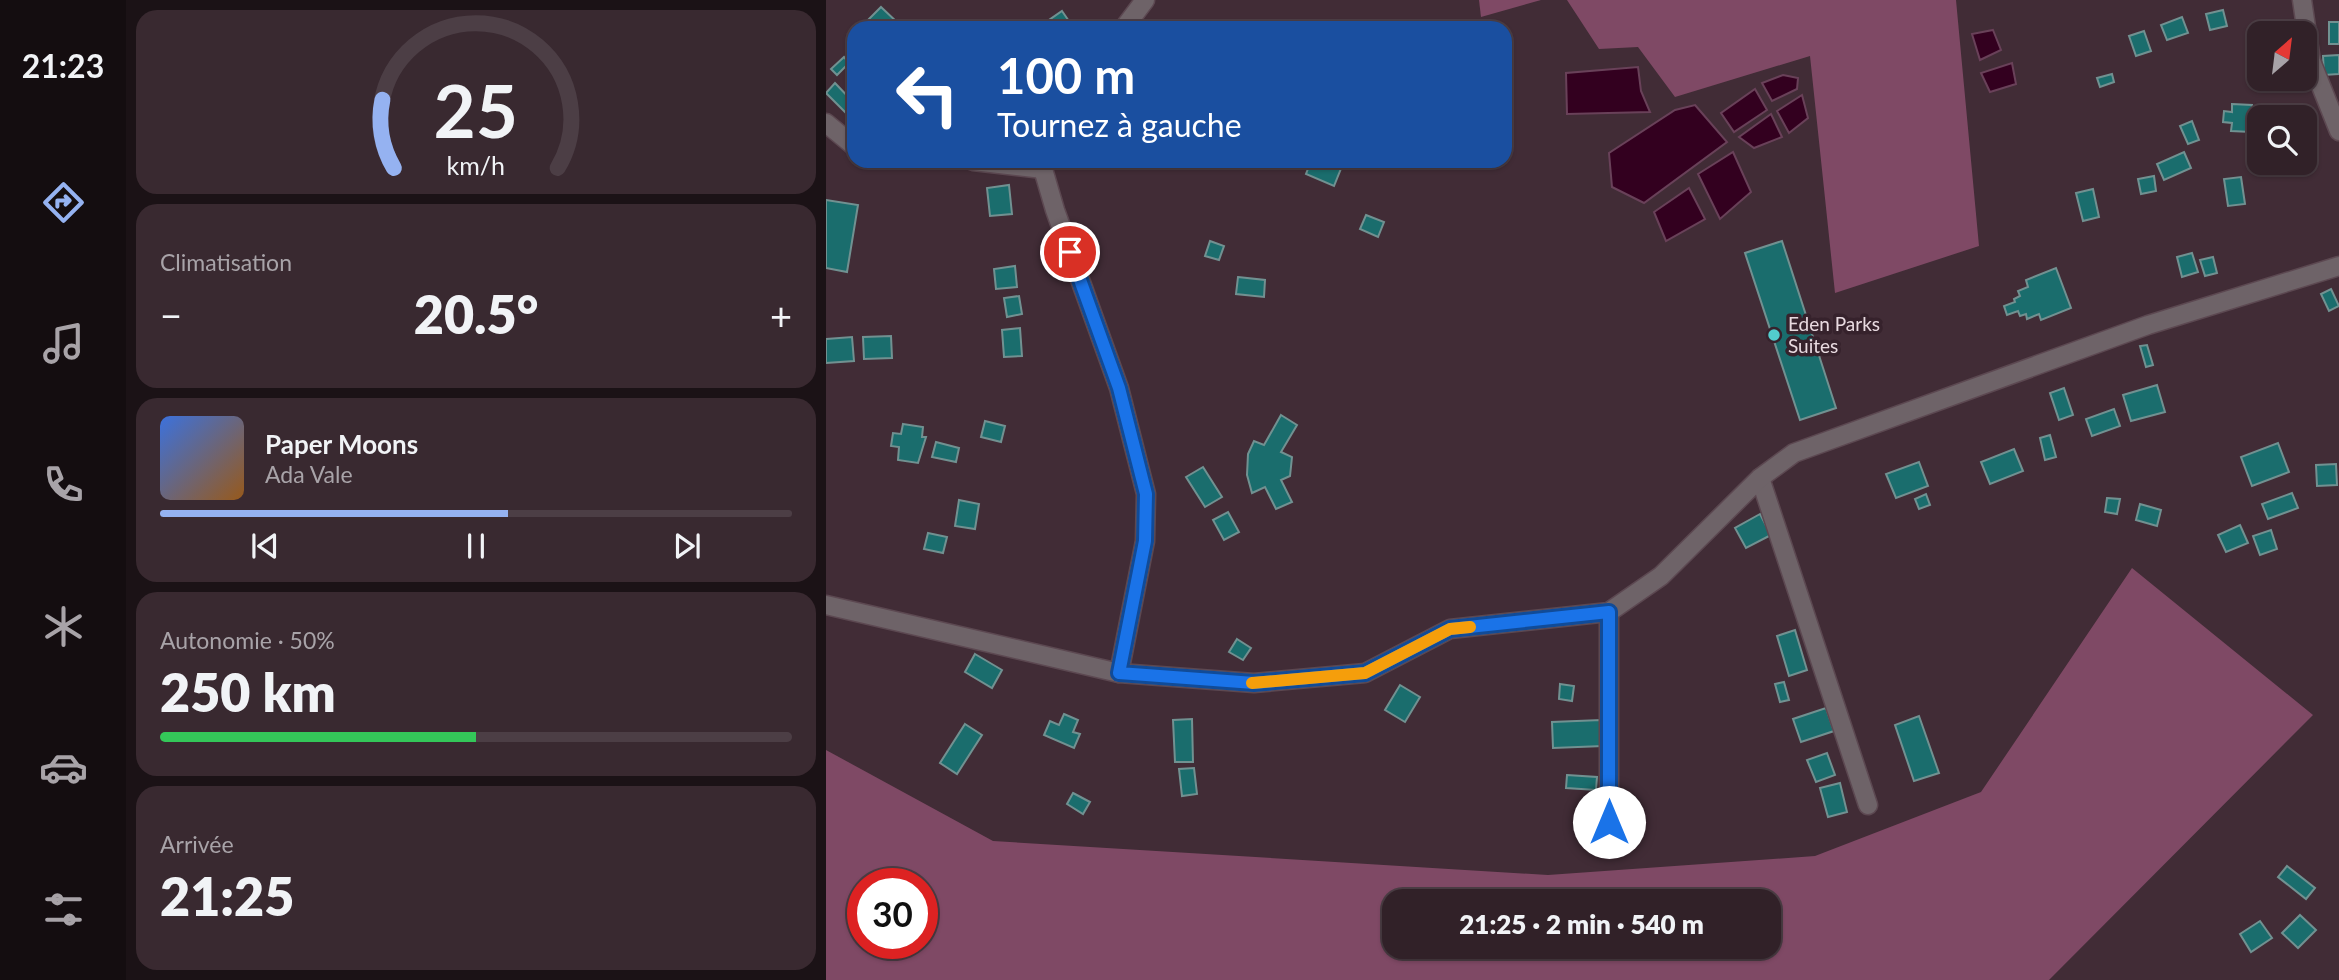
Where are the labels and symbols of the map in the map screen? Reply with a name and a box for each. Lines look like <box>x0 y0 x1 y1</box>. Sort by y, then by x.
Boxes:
north arrow <box>2247 21 2317 91</box>
pin <box>1040 222 1100 282</box>
place label: Eden Parks Suites <box>1788 312 1880 357</box>
marker: Eden Parks Suites <box>1766 327 1782 343</box>
position arrow <box>1572 785 1646 859</box>
speed limit sign: 30 <box>847 868 938 959</box>

